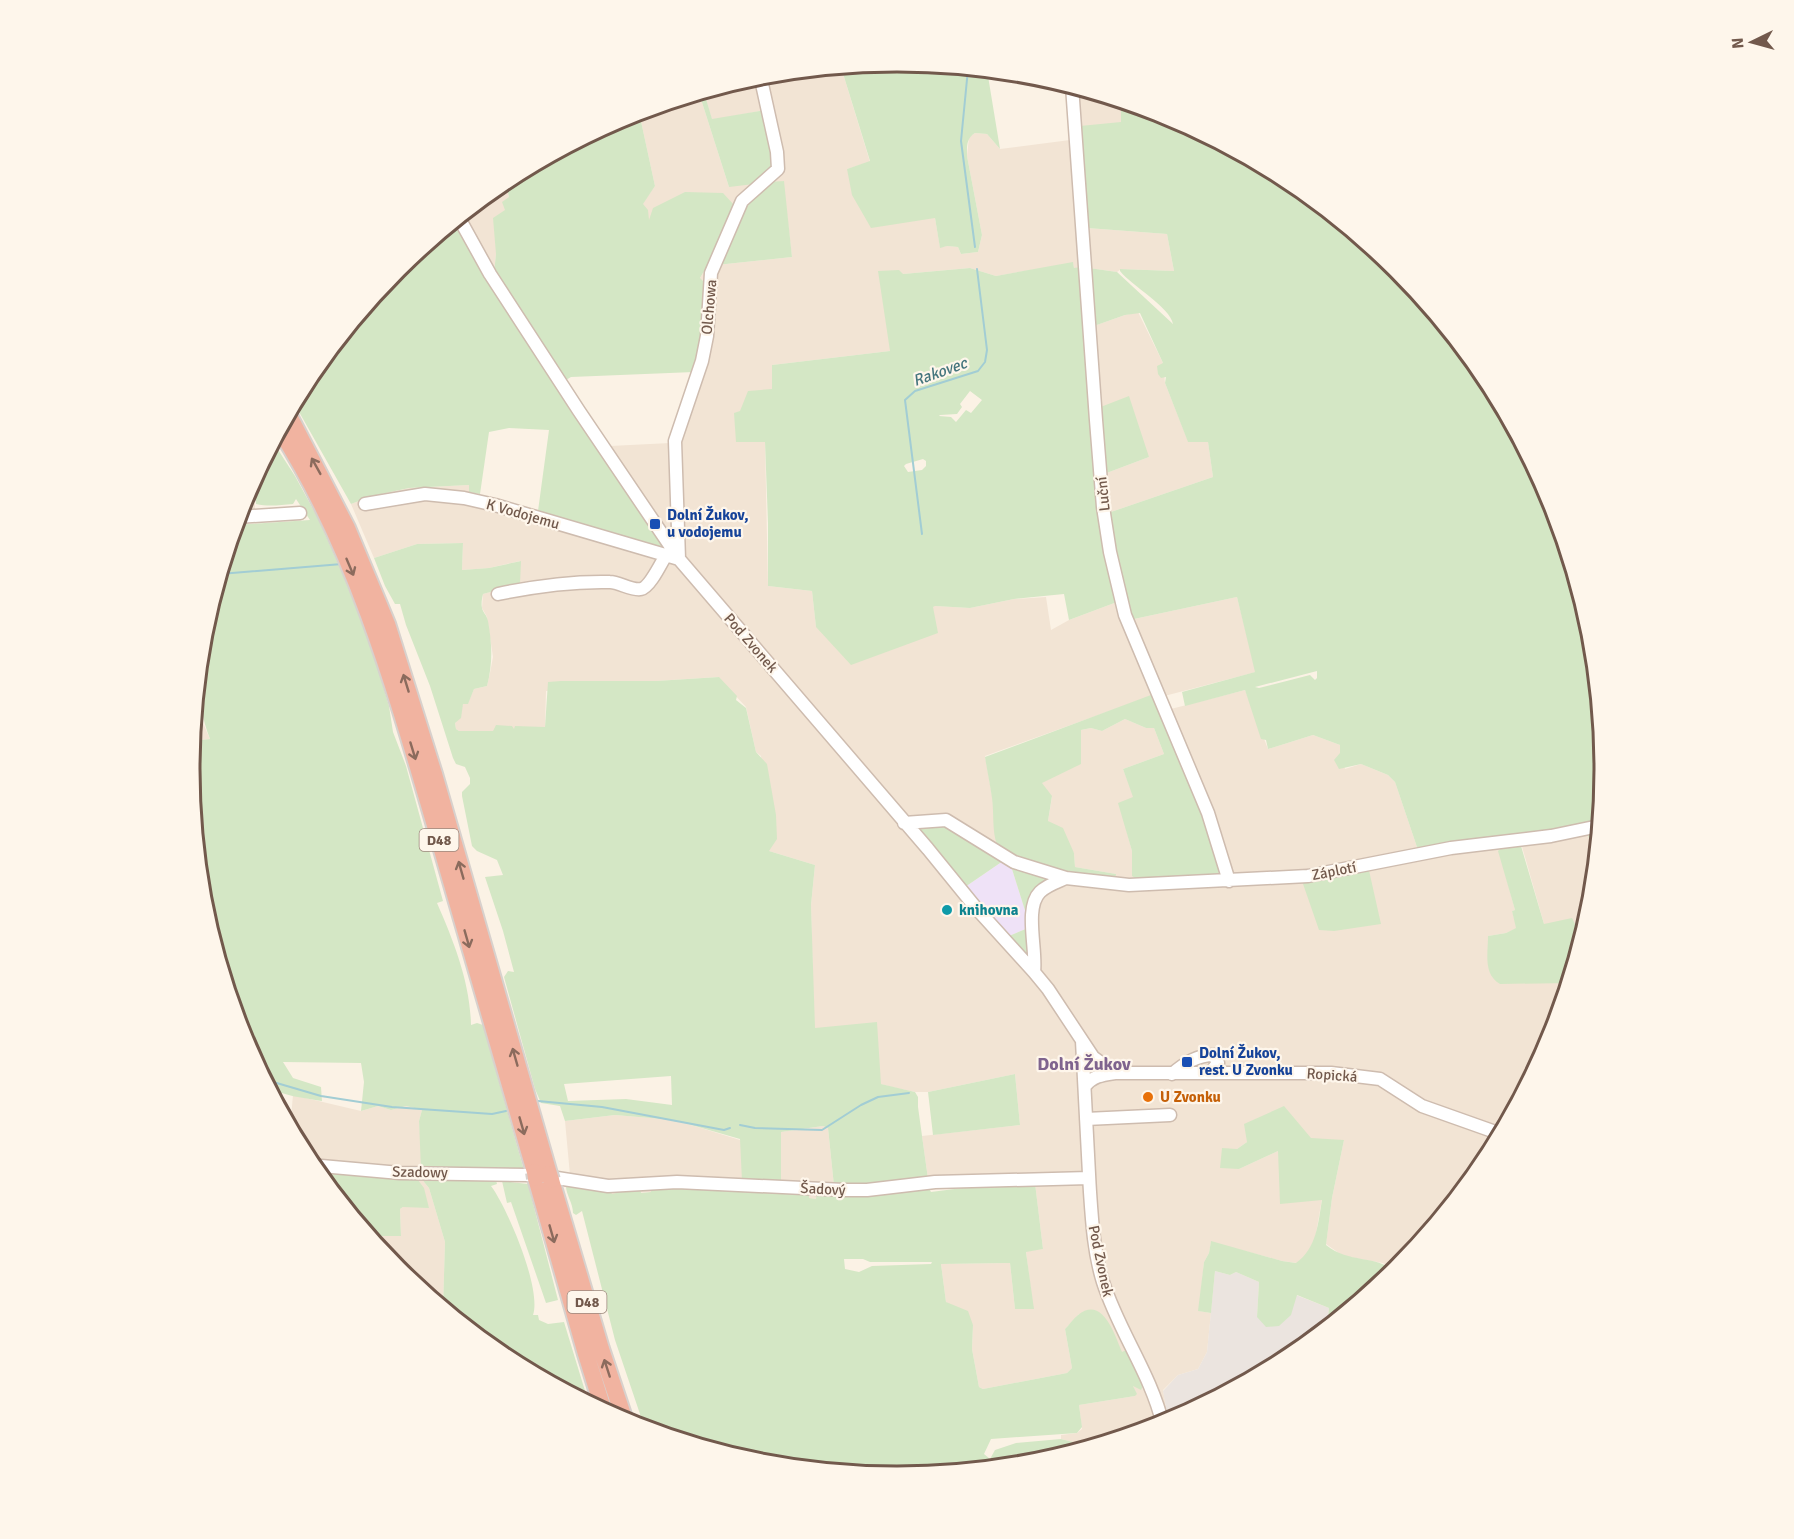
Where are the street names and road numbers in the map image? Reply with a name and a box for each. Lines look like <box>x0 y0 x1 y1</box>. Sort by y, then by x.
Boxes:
street label: Olchowa <box>698 279 720 335</box>
street label: Luční <box>1092 476 1114 512</box>
street label: K Vodojemu <box>484 495 562 533</box>
street label: Pod Zvonek <box>720 610 782 677</box>
road number: D48 <box>420 829 458 851</box>
street label: Záplotí <box>1310 858 1358 884</box>
street label: Ropická <box>1306 1064 1358 1086</box>
street label: Szadowy <box>392 1163 448 1181</box>
street label: Šadový <box>800 1178 846 1199</box>
street label: Pod Zvonek <box>1085 1224 1117 1299</box>
road number: D48 <box>568 1291 606 1313</box>

